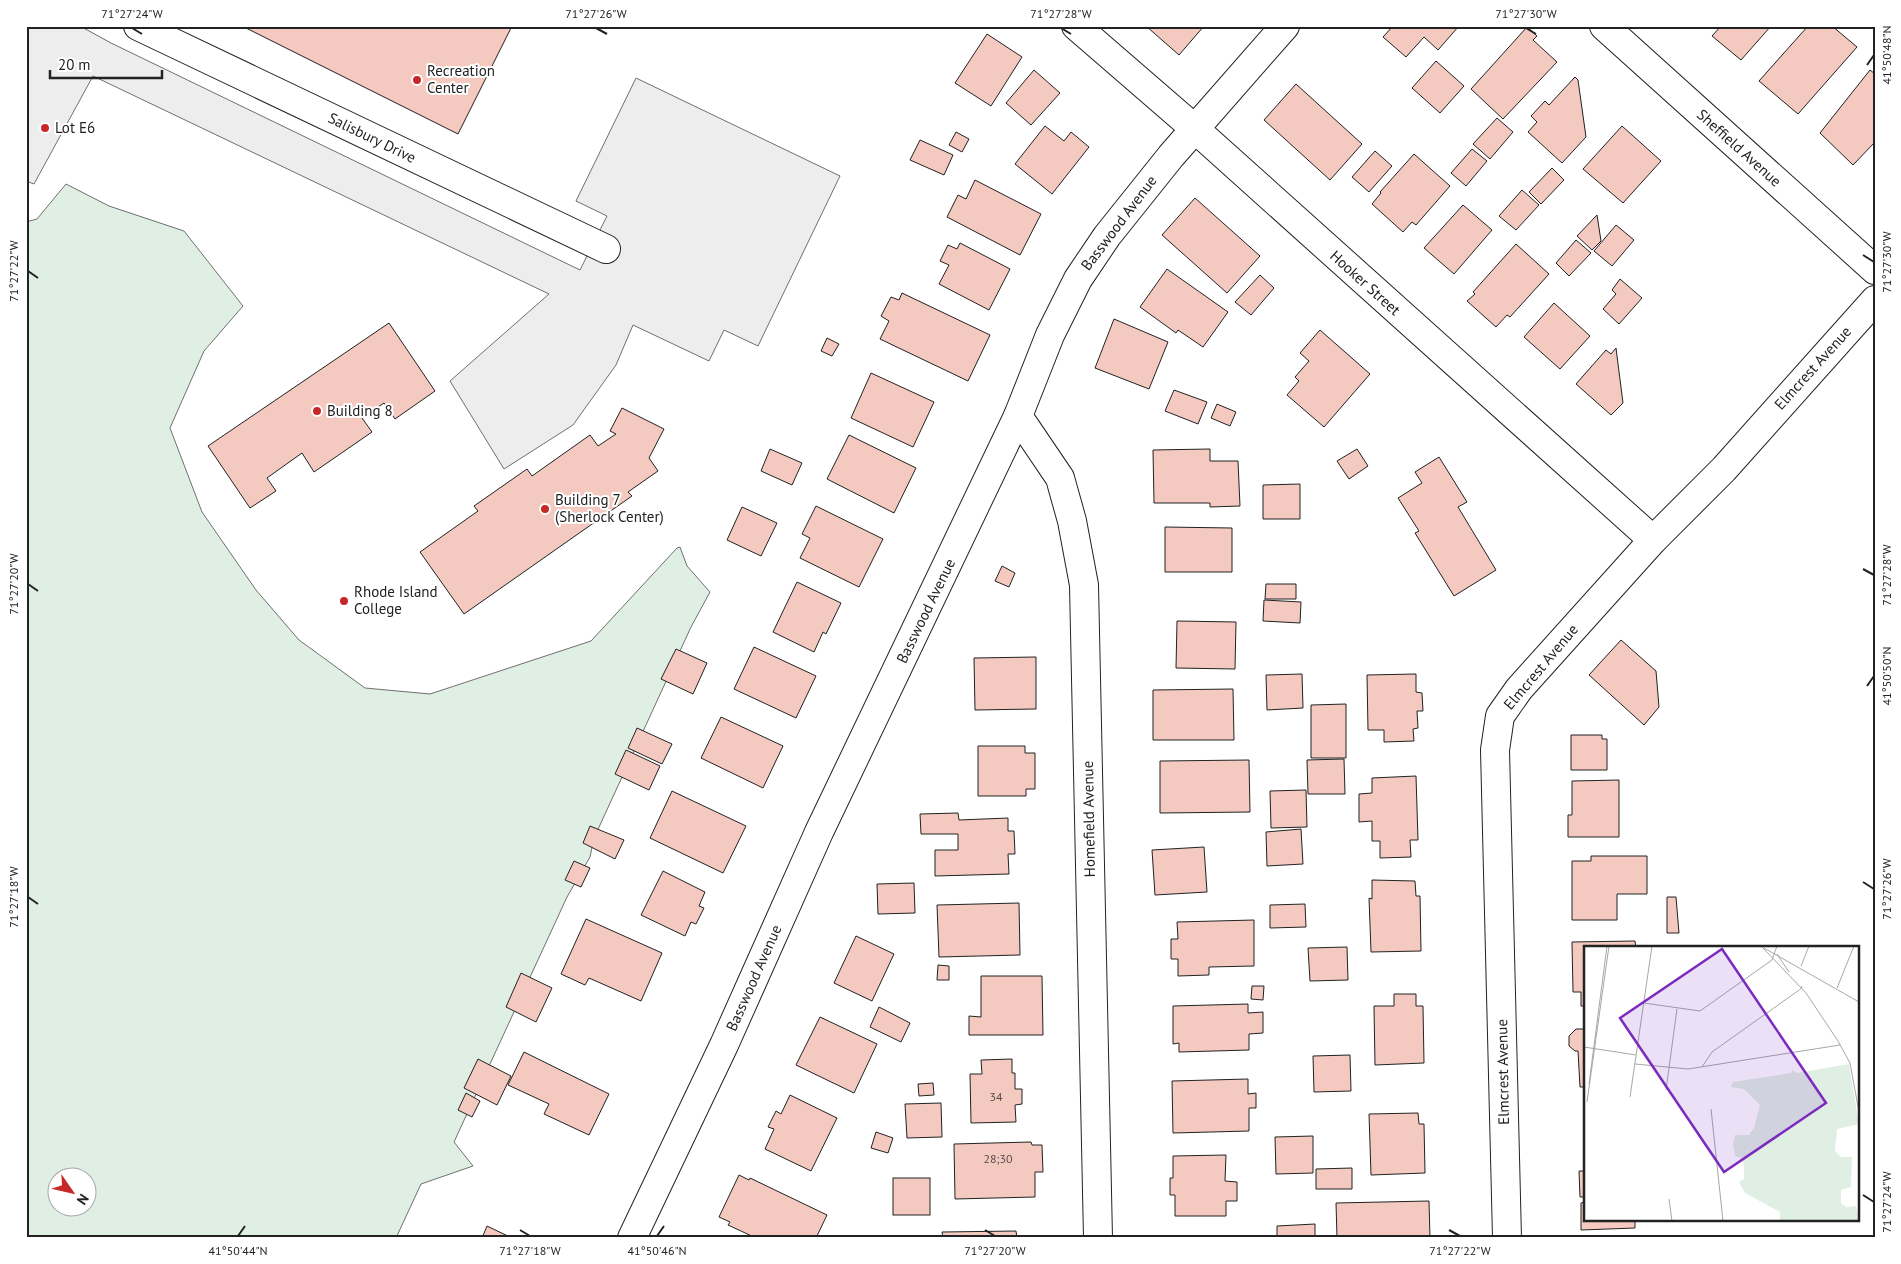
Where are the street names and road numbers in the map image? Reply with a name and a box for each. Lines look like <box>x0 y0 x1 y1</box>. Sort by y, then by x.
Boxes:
street label: Sheffield Avenue <box>1693 105 1785 191</box>
street label: Salisbury Drive <box>325 108 419 167</box>
street label: Basswood Avenue <box>1077 171 1161 274</box>
street label: Hooker Street <box>1326 246 1404 319</box>
street label: Elmcrest Avenue <box>1770 322 1855 413</box>
street label: Basswood Avenue <box>892 555 959 666</box>
street label: Elmcrest Avenue <box>1499 620 1582 713</box>
street label: Homefield Avenue <box>1078 761 1099 877</box>
street label: Basswood Avenue <box>722 922 785 1034</box>
street label: Elmcrest Avenue <box>1492 1019 1513 1125</box>

